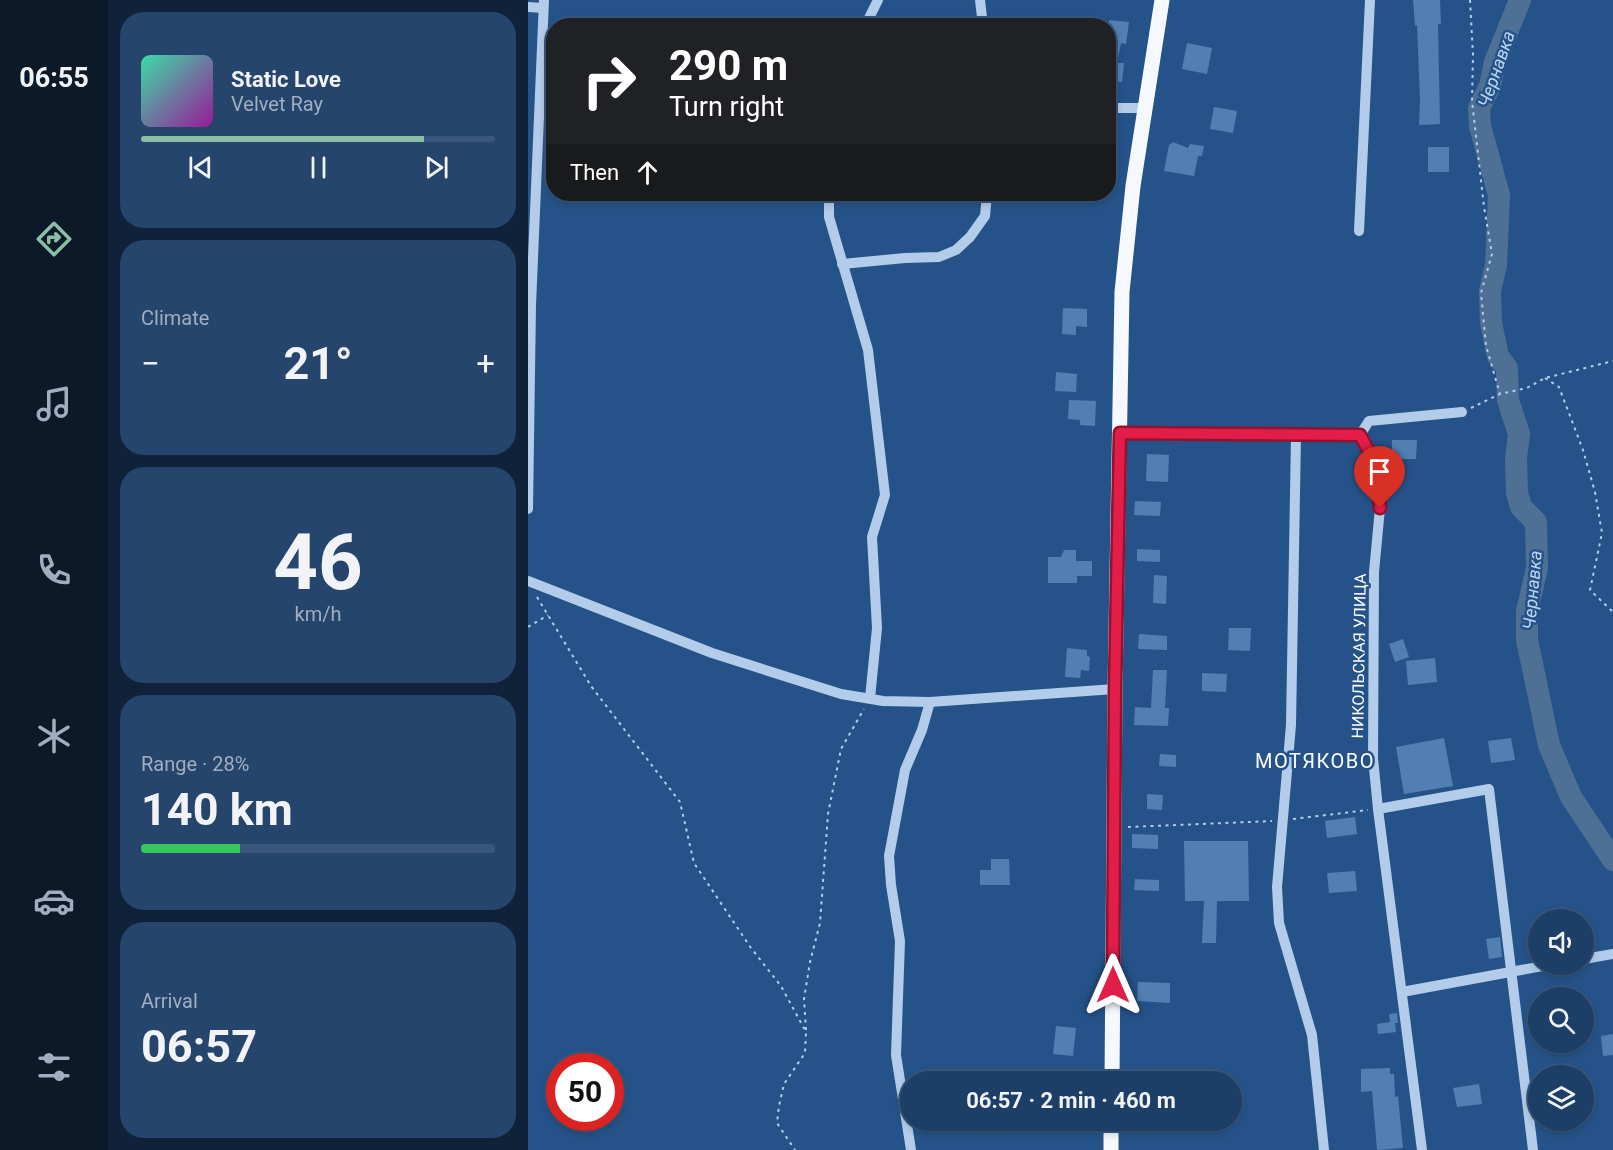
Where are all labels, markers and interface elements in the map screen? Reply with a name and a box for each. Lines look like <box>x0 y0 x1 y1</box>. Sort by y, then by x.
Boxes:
water label: Чернавка <box>1473 28 1519 110</box>
text: 290 m <box>669 41 788 90</box>
icon: right <box>570 42 648 120</box>
text: 06:55 <box>19 62 89 94</box>
text: Static Love <box>231 67 341 92</box>
text: Turn right <box>669 91 784 123</box>
text: Velvet Ray <box>231 92 323 116</box>
icon: previous <box>184 151 217 184</box>
icon: pause <box>302 151 335 184</box>
icon: next <box>420 151 453 184</box>
icon: ahead <box>631 156 664 189</box>
text: Then <box>570 160 619 185</box>
icon: directions <box>33 218 75 260</box>
text: Climate <box>141 306 209 330</box>
text: 21° <box>283 337 353 390</box>
text: − <box>141 344 160 383</box>
text: + <box>476 344 495 383</box>
icon: music <box>33 383 75 425</box>
pin <box>1354 446 1405 508</box>
icon: arrive <box>1363 455 1396 488</box>
text: 46 <box>273 517 363 608</box>
icon: phone <box>33 549 75 591</box>
water label: Чернавка <box>1518 549 1546 631</box>
street label: НИКОЛЬСКАЯ УЛИЦА <box>1348 573 1370 739</box>
text: km/h <box>295 602 341 626</box>
icon: climate <box>33 715 75 757</box>
district label: МОТЯКОВО <box>1255 749 1375 773</box>
text: Range · 28% <box>141 752 249 776</box>
text: 140 km <box>141 783 293 836</box>
icon: car <box>33 880 75 922</box>
map controls <box>1528 909 1594 1131</box>
button: sound <box>1528 909 1594 975</box>
position arrow <box>1081 953 1145 1017</box>
button: search <box>1528 987 1594 1053</box>
text: Arrival <box>141 989 198 1013</box>
text: 06:57 <box>141 1020 257 1073</box>
icon: filters <box>33 1046 75 1088</box>
speed limit sign: 50 <box>546 1053 624 1131</box>
button: layers <box>1528 1065 1594 1131</box>
text: 06:57 · 2 min · 460 m <box>966 1088 1176 1113</box>

